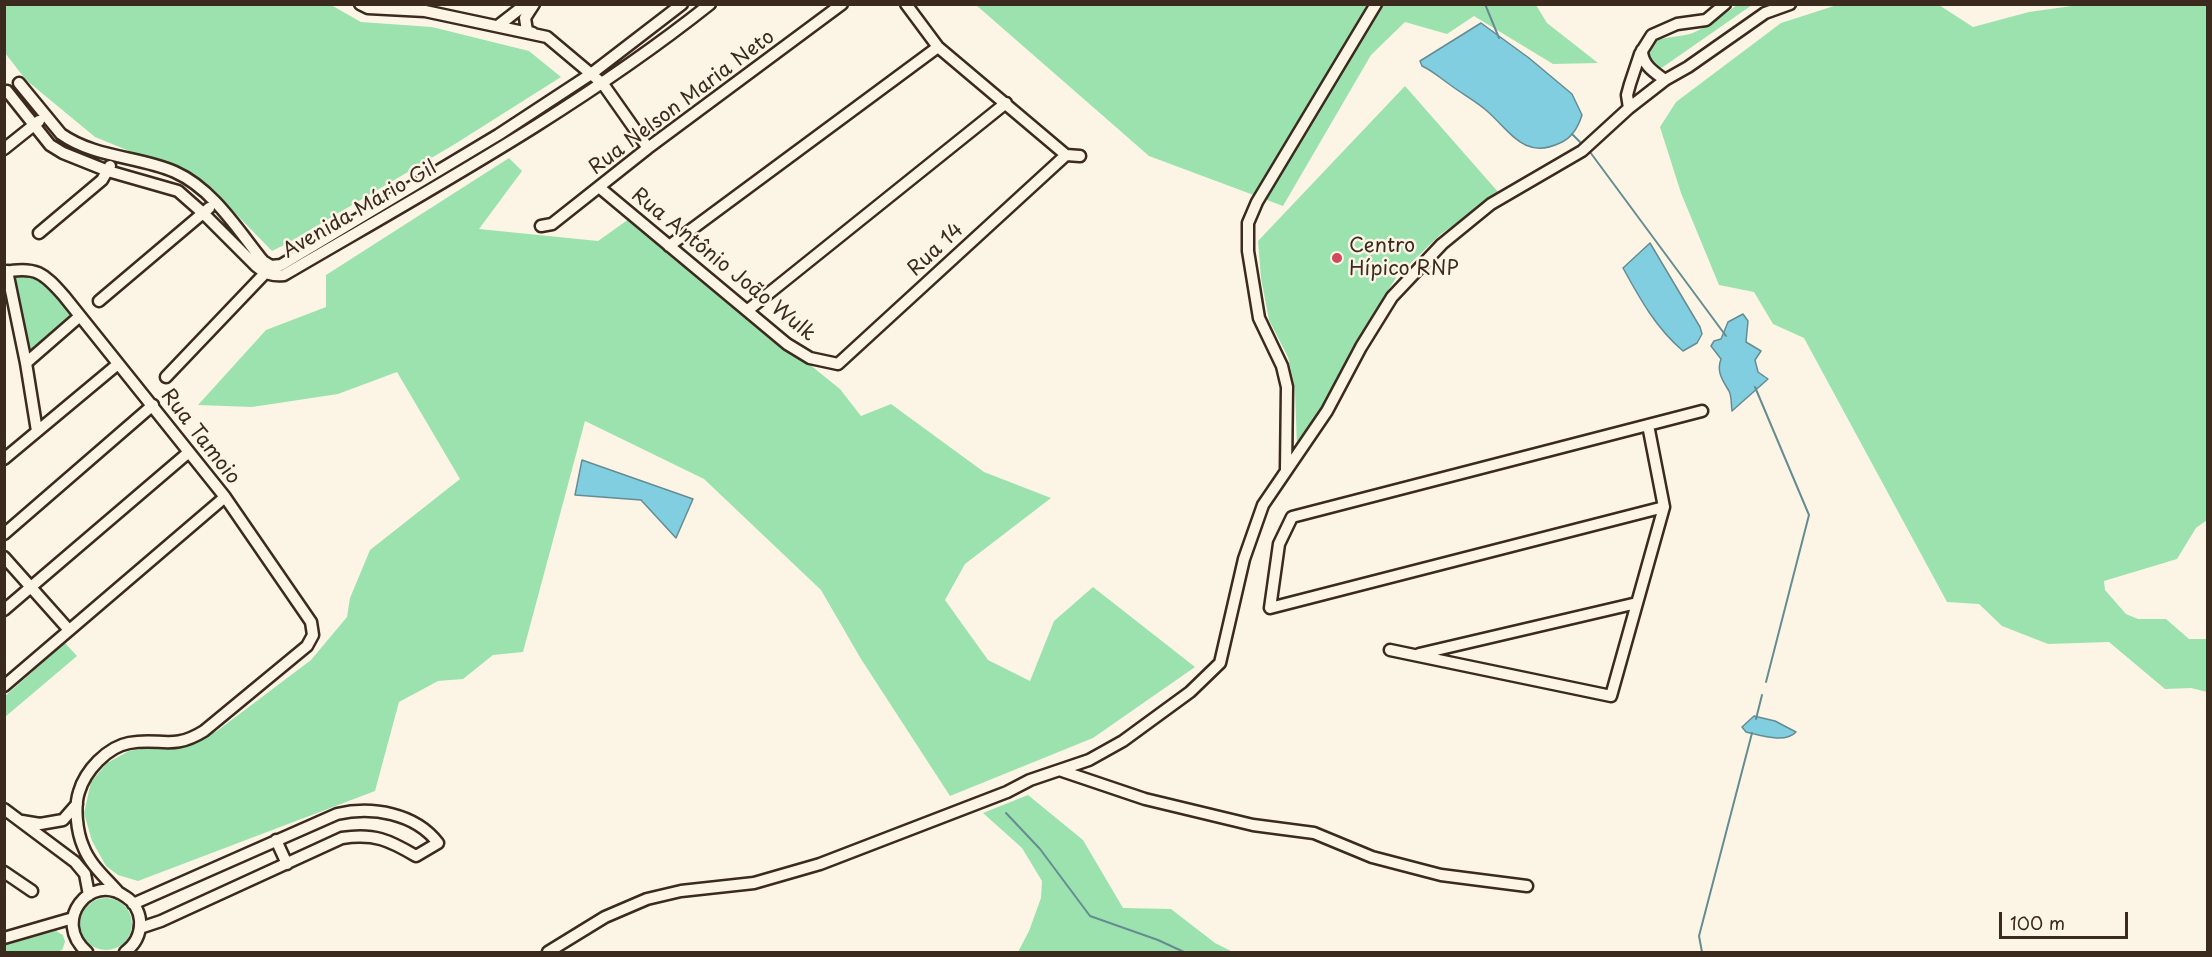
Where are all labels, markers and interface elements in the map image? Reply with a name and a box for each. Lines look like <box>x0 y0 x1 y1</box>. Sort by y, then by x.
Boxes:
street label: Rua Nelson Maria Neto <box>585 25 779 181</box>
street label: Avenida Mário Gil <box>279 156 441 264</box>
street label: Rua Antônio João Wulk <box>626 183 820 347</box>
street label: Rua 14 <box>903 218 969 282</box>
place label: Centro Hípico RNP <box>1349 234 1459 281</box>
marker: Centro Hípico RNP <box>1330 251 1344 265</box>
street label: Rua Tamoio <box>155 385 245 489</box>
scale bar <box>2002 900 2131 938</box>
text: 100 m <box>2010 909 2065 936</box>

